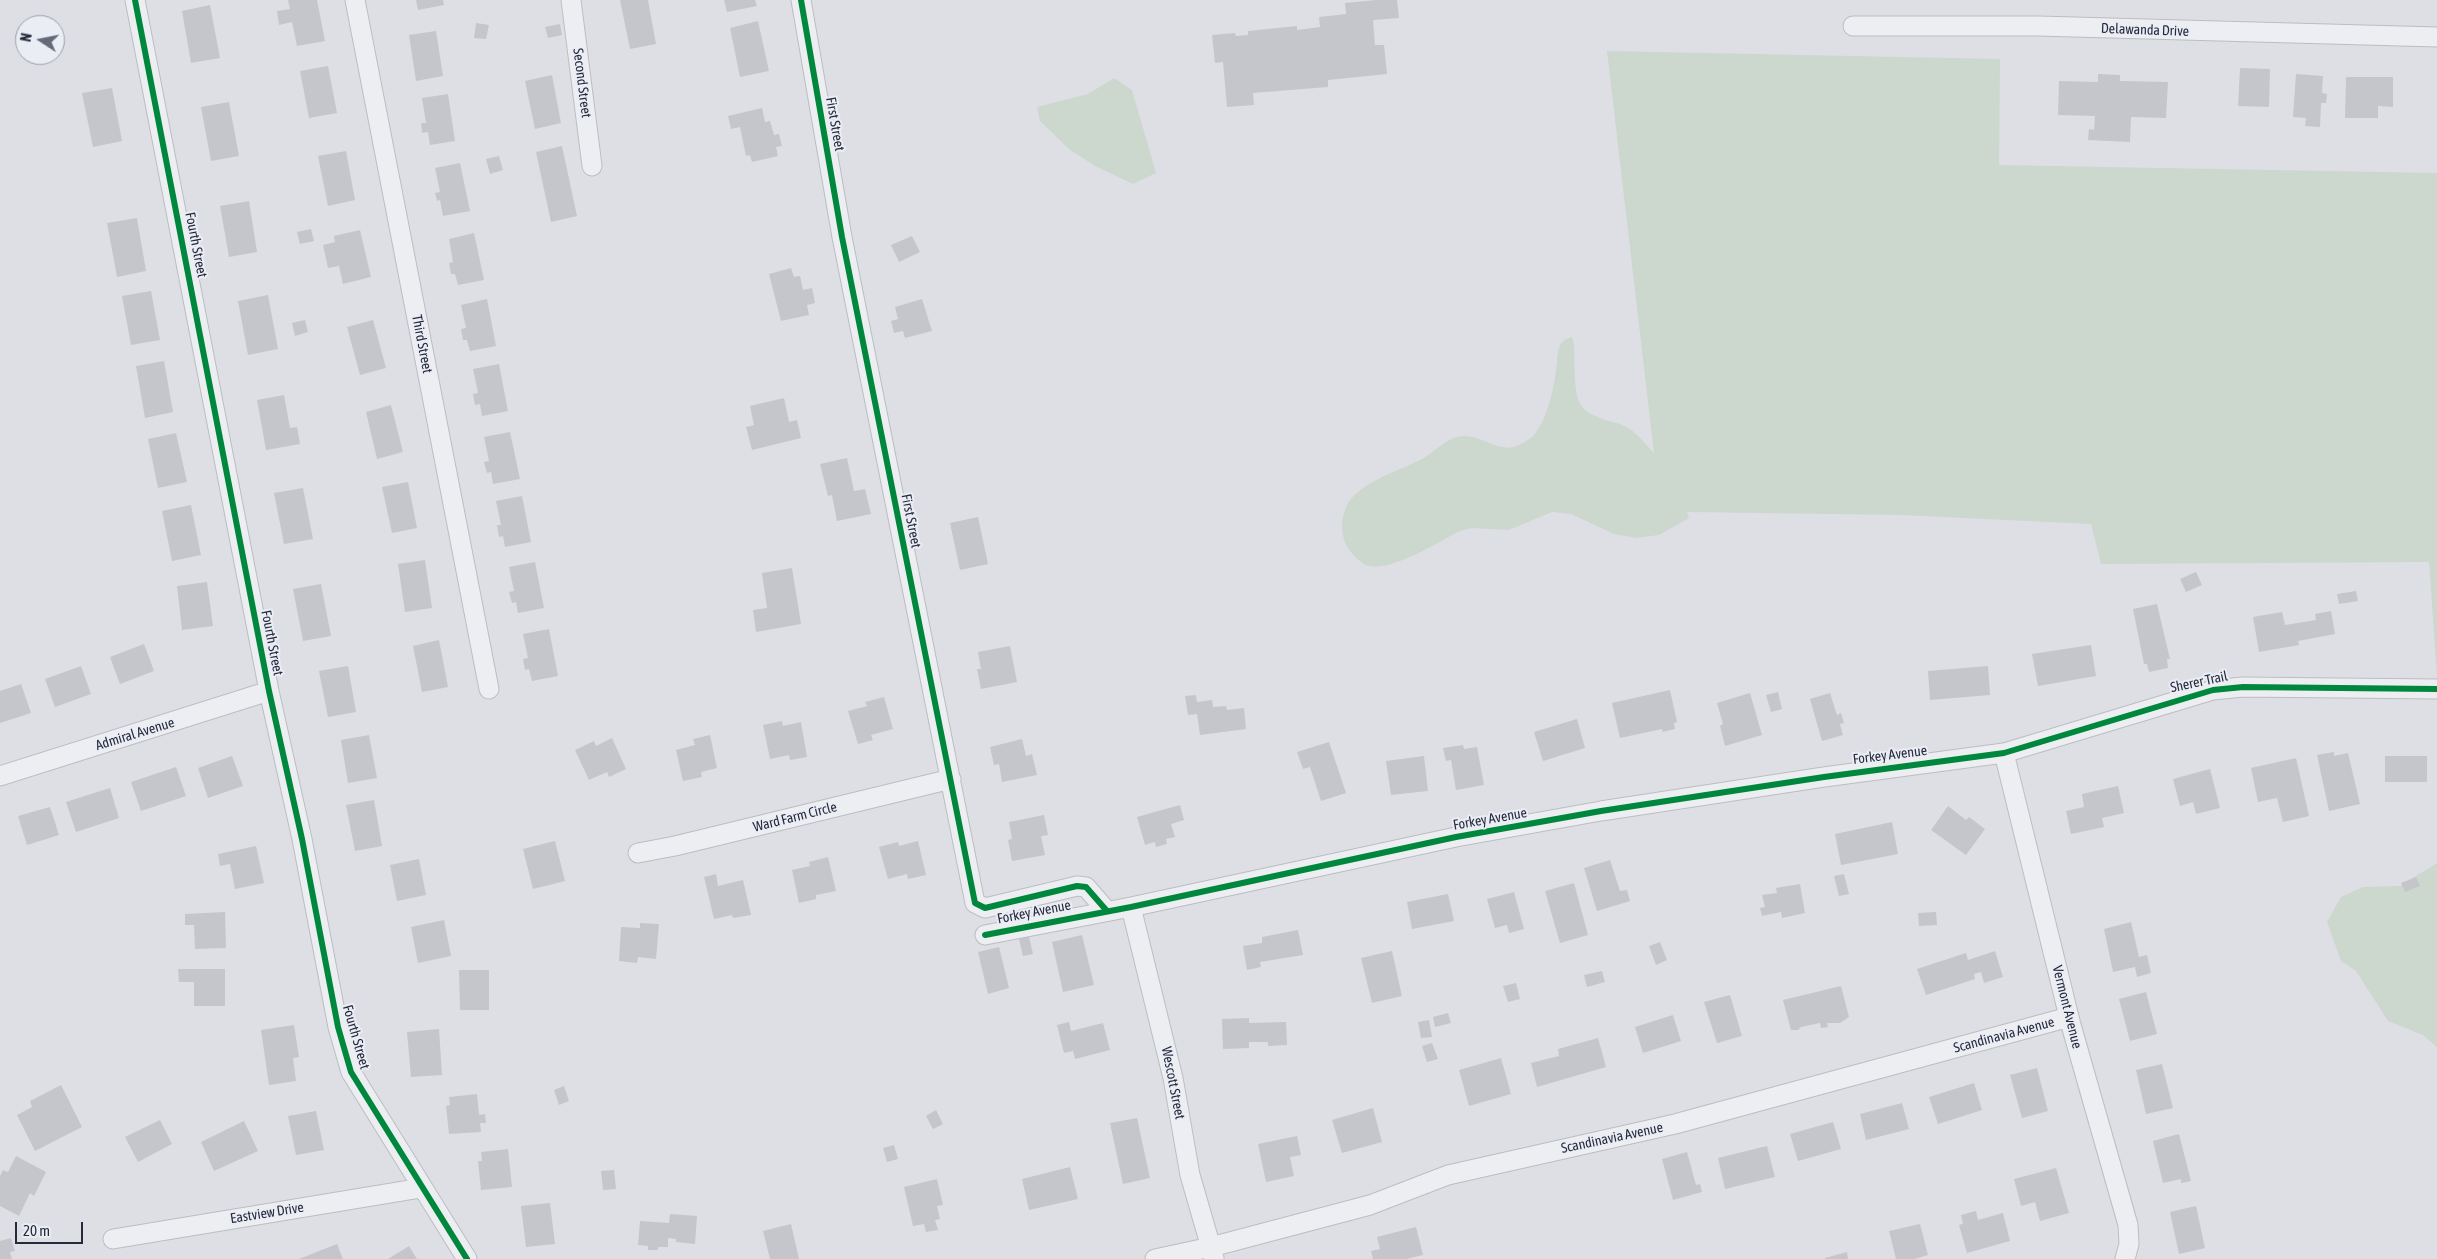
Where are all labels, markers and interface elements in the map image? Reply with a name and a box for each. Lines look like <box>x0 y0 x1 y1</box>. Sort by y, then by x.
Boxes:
north arrow <box>15 15 65 65</box>
street label: Delawanda Drive <box>2101 20 2189 40</box>
text: N <box>18 32 35 43</box>
street label: Second Street <box>569 47 595 119</box>
street label: First Street <box>822 96 848 152</box>
street label: Fourth Street <box>181 211 211 279</box>
street label: Third Street <box>408 313 436 375</box>
street label: First Street <box>898 493 924 549</box>
street label: Fourth Street <box>257 609 287 677</box>
street label: Sherer Trail <box>2169 668 2229 696</box>
street label: Admiral Avenue <box>94 714 176 754</box>
street label: Forkey Avenue <box>1852 742 1928 768</box>
street label: Ward Farm Circle <box>751 798 839 836</box>
street label: Forkey Avenue <box>1452 804 1528 834</box>
street label: Forkey Avenue <box>996 897 1072 927</box>
street label: Vermont Avenue <box>2049 964 2085 1050</box>
street label: Fourth Street <box>339 1003 373 1071</box>
street label: Scandinavia Avenue <box>1952 1013 2056 1057</box>
street label: Wescott Street <box>1158 1045 1188 1121</box>
street label: Scandinavia Avenue <box>1560 1119 1664 1157</box>
street label: Eastview Drive <box>229 1199 305 1227</box>
scale bar <box>18 1212 85 1244</box>
text: 20 m <box>23 1222 50 1239</box>

